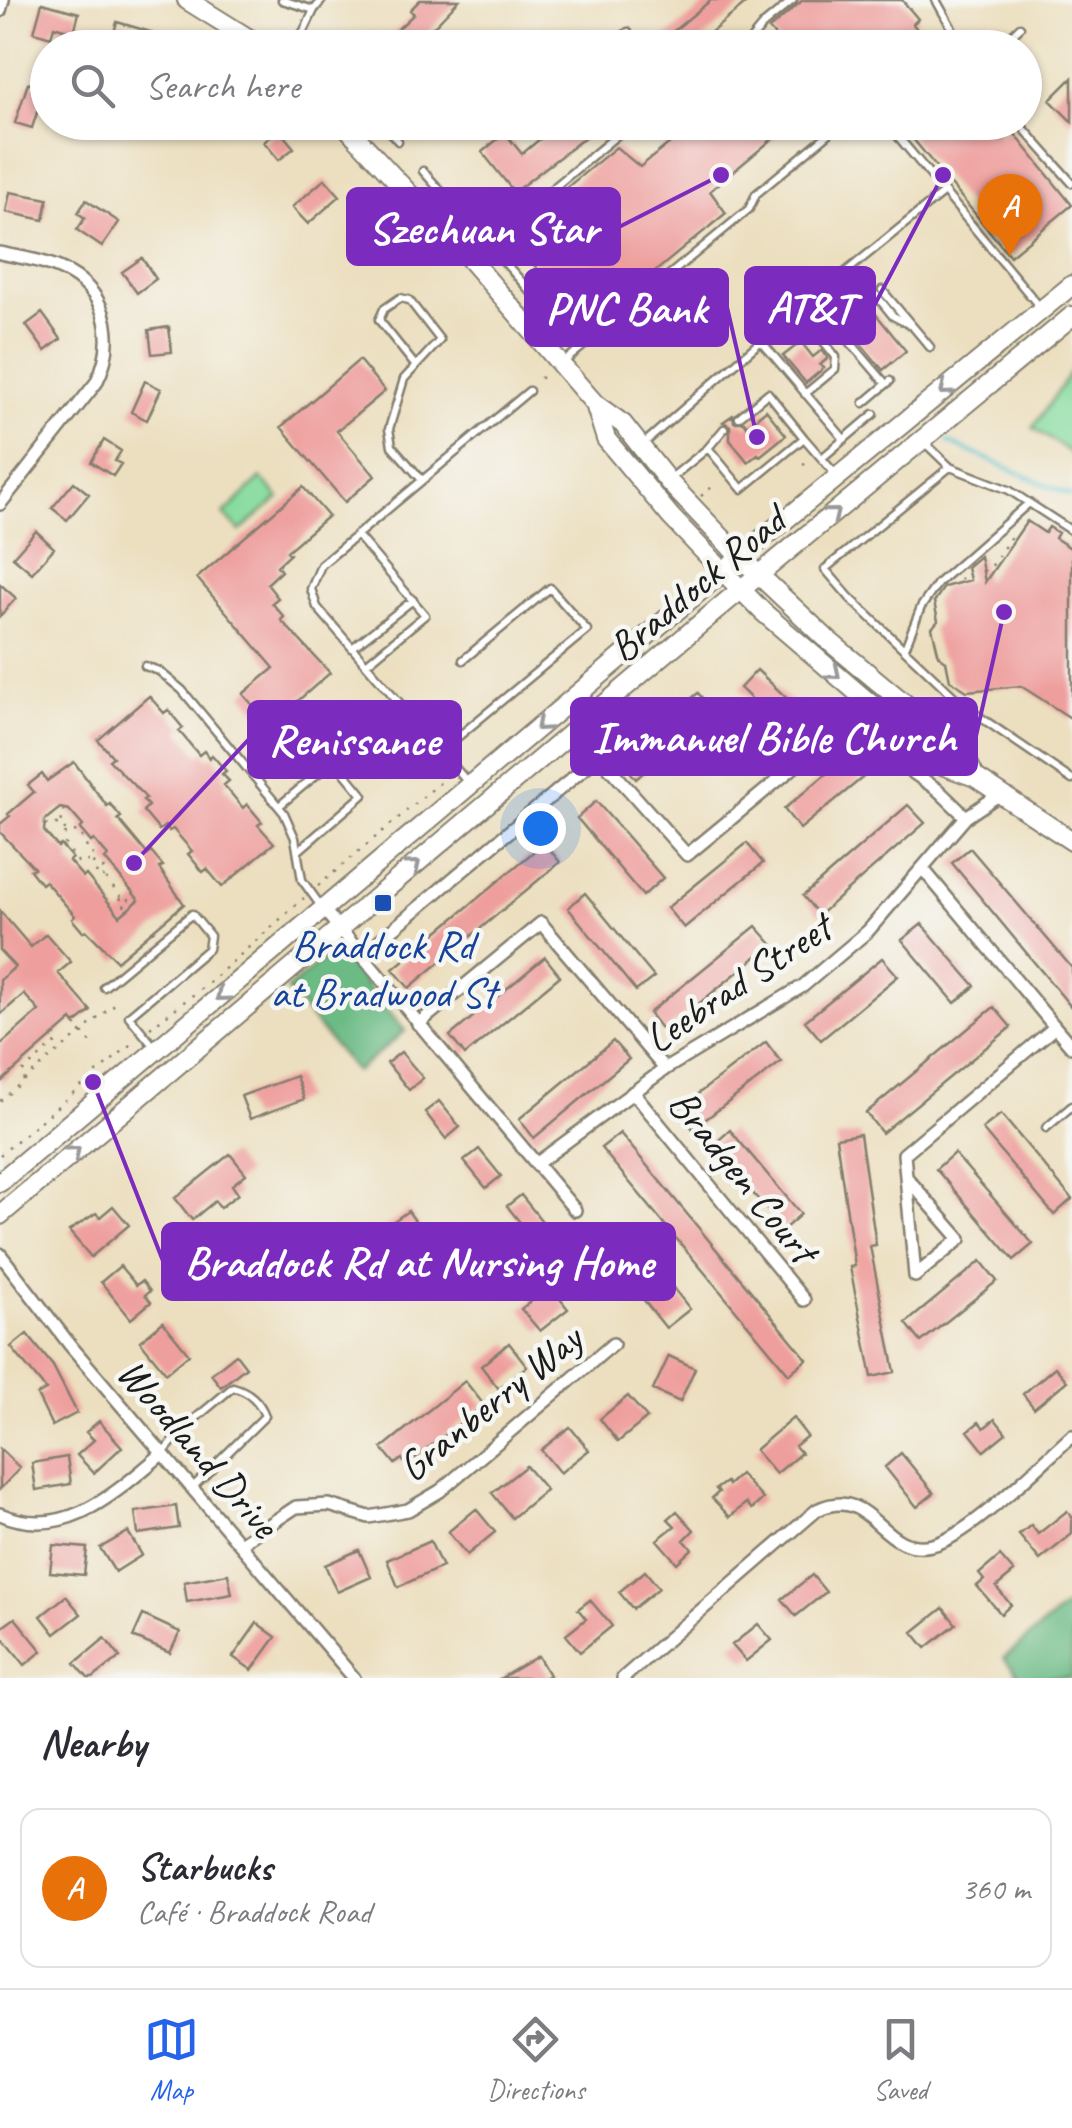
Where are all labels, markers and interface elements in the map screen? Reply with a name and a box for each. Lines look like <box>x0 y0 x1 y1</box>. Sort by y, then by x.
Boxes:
search box <box>30 30 1042 140</box>
icon: search <box>65 58 120 113</box>
text: Search here <box>145 62 300 109</box>
pin: A <box>978 174 1042 256</box>
callout: Szechuan Star <box>348 189 619 264</box>
text: Szechuan Star <box>368 200 603 257</box>
callout: AT&T <box>746 268 874 343</box>
callout: PNC Bank <box>526 270 727 345</box>
text: AT&T <box>766 279 863 336</box>
text: PNC Bank <box>545 280 711 337</box>
one-way arrow <box>940 377 958 395</box>
street label: Braddock Road <box>598 491 801 674</box>
one-way arrow <box>822 508 840 526</box>
one-way arrow <box>822 661 840 679</box>
callout: Immanuel Bible Church <box>572 699 976 774</box>
callout: Renissance <box>249 702 460 777</box>
text: Immanuel Bible Church <box>592 709 959 766</box>
text: Renissance <box>269 712 443 769</box>
one-way arrow <box>535 713 554 731</box>
your location <box>515 803 566 854</box>
one-way arrow <box>402 860 420 878</box>
marker: Braddock Rd at Bradwood St <box>372 892 394 914</box>
street label: Leebrad Street <box>634 899 846 1065</box>
place label: Braddock Rd at Bradwood St <box>270 919 501 1020</box>
one-way arrow <box>216 983 234 1001</box>
street label: Bradgen Court <box>657 1078 832 1278</box>
one-way arrow <box>63 1146 81 1164</box>
callout: Braddock Rd at Nursing Home <box>163 1224 674 1299</box>
text: Braddock Rd at Nursing Home <box>185 1234 656 1291</box>
street label: Granberry Way <box>387 1311 595 1493</box>
street label: Woodland Drive <box>105 1347 292 1551</box>
text: Nearby <box>40 1717 146 1770</box>
text: Starbucks <box>137 1844 272 1891</box>
text: A <box>66 1868 83 1909</box>
text: 360 m <box>961 1868 1030 1909</box>
text: Café · Braddock Road <box>137 1891 371 1932</box>
tab: Map <box>144 2012 199 2107</box>
tab: Directions <box>487 2012 585 2107</box>
tab: Saved <box>873 2012 928 2107</box>

